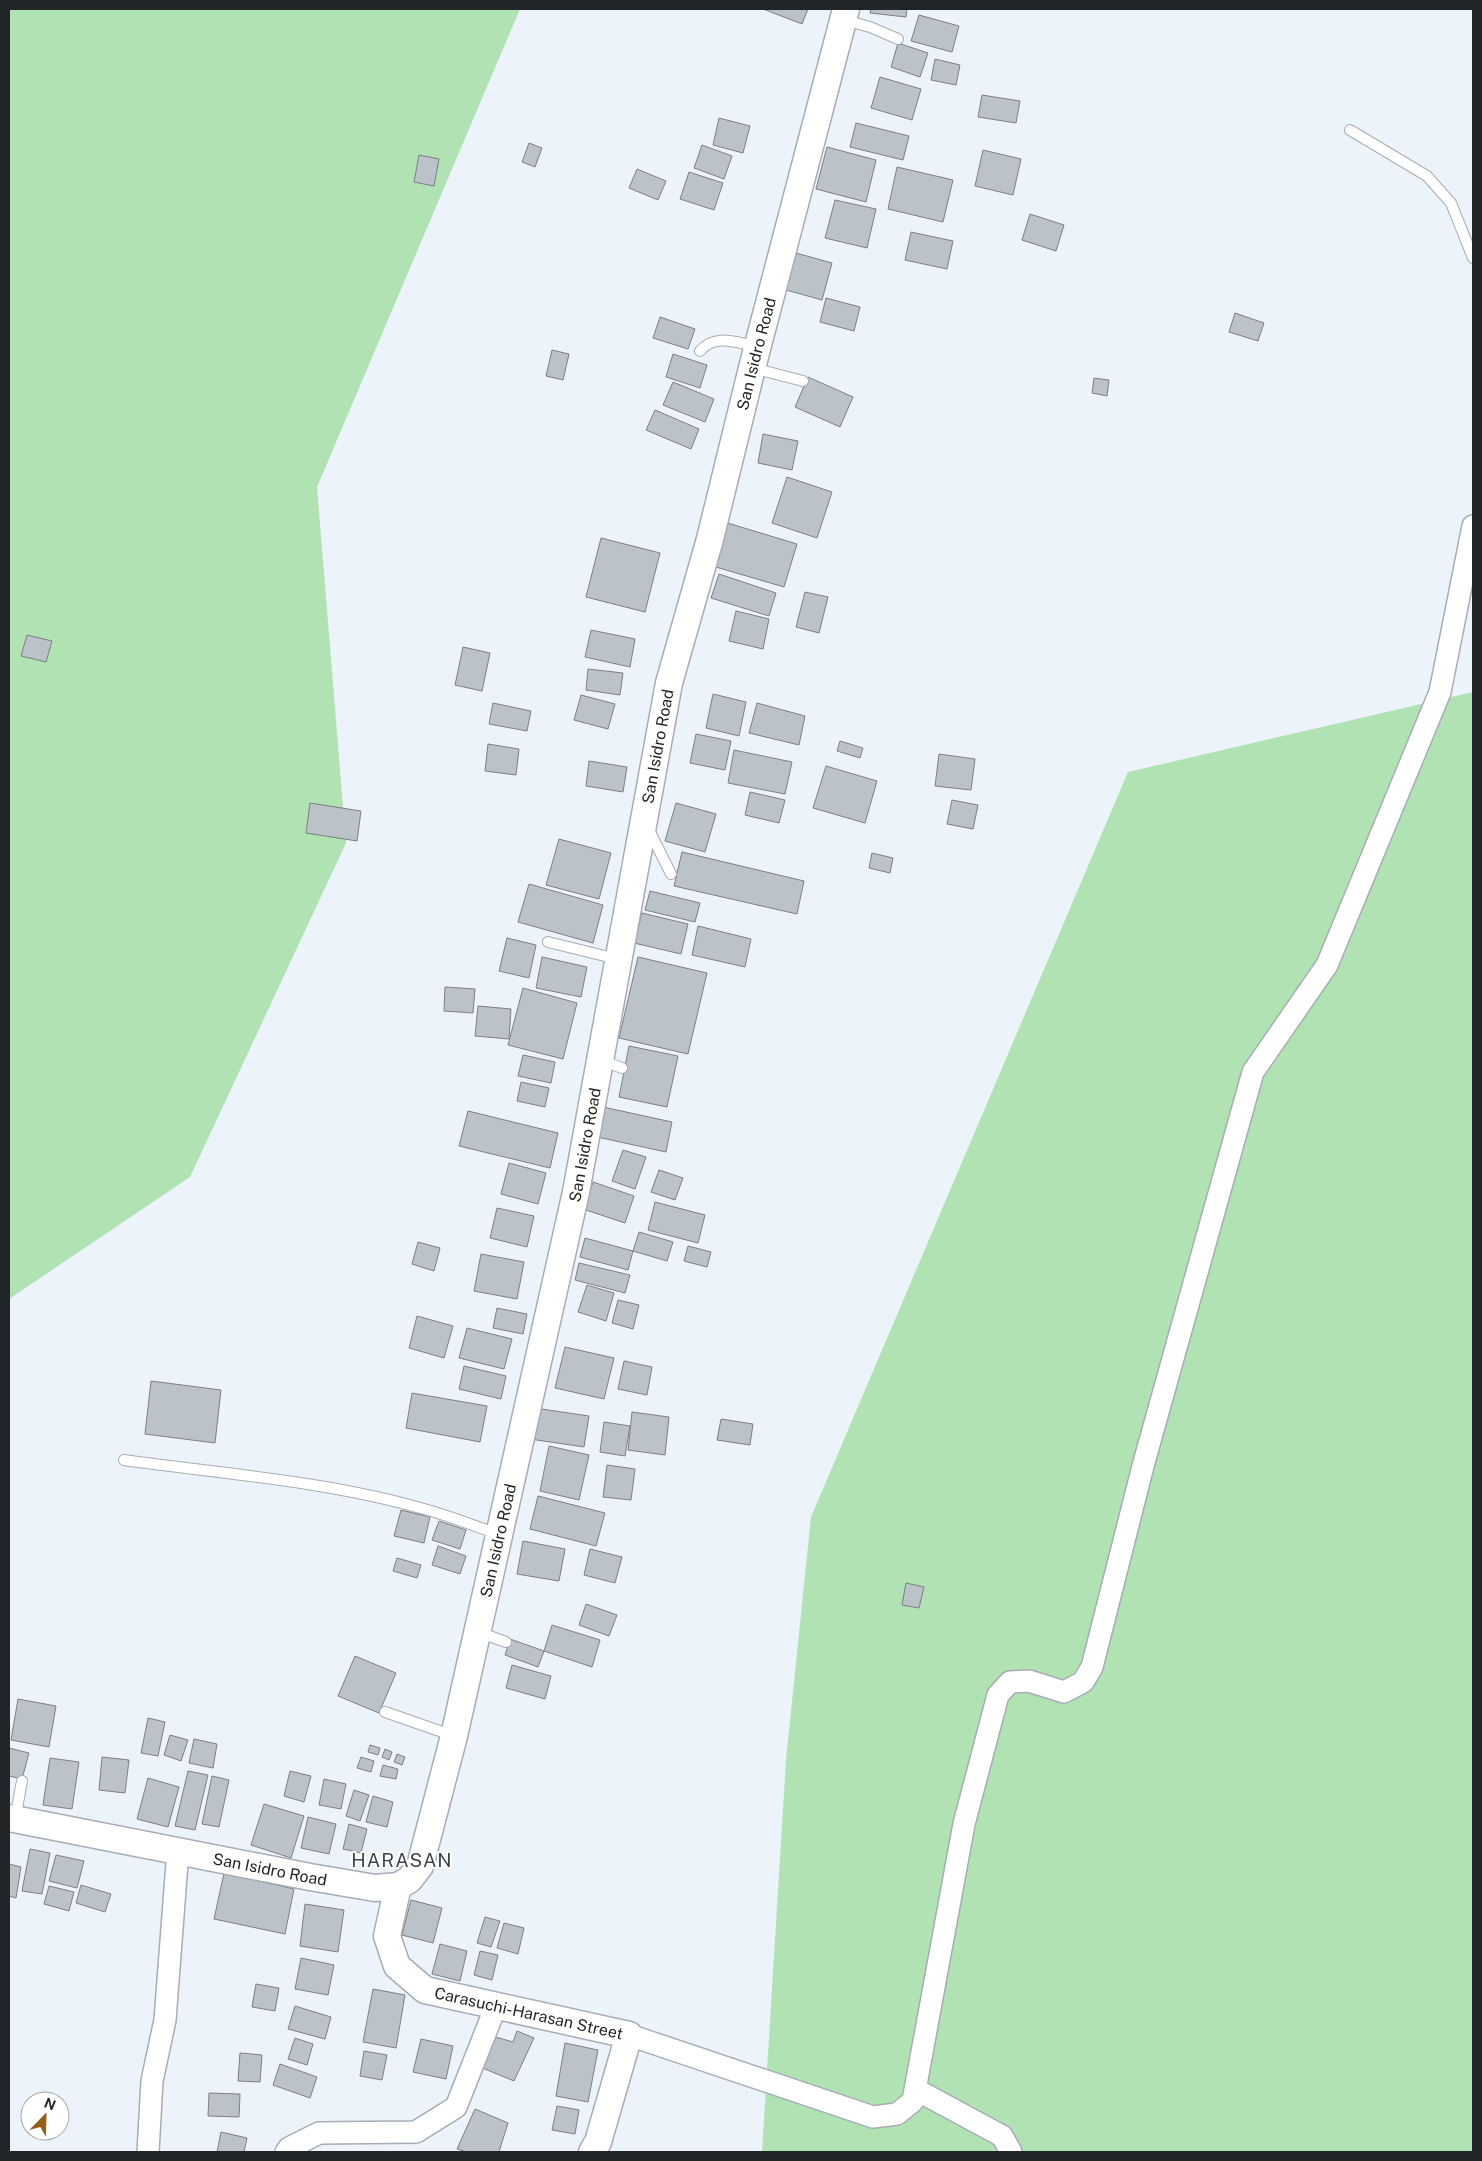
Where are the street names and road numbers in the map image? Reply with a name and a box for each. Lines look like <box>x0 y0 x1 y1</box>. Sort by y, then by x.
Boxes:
street label: San Isidro Road <box>733 295 780 412</box>
street label: San Isidro Road <box>638 688 678 805</box>
street label: San Isidro Road <box>565 1086 605 1204</box>
street label: San Isidro Road <box>476 1482 520 1599</box>
street label: San Isidro Road <box>211 1849 328 1890</box>
street label: Carasuchi-Harasan Street <box>433 1983 625 2043</box>

